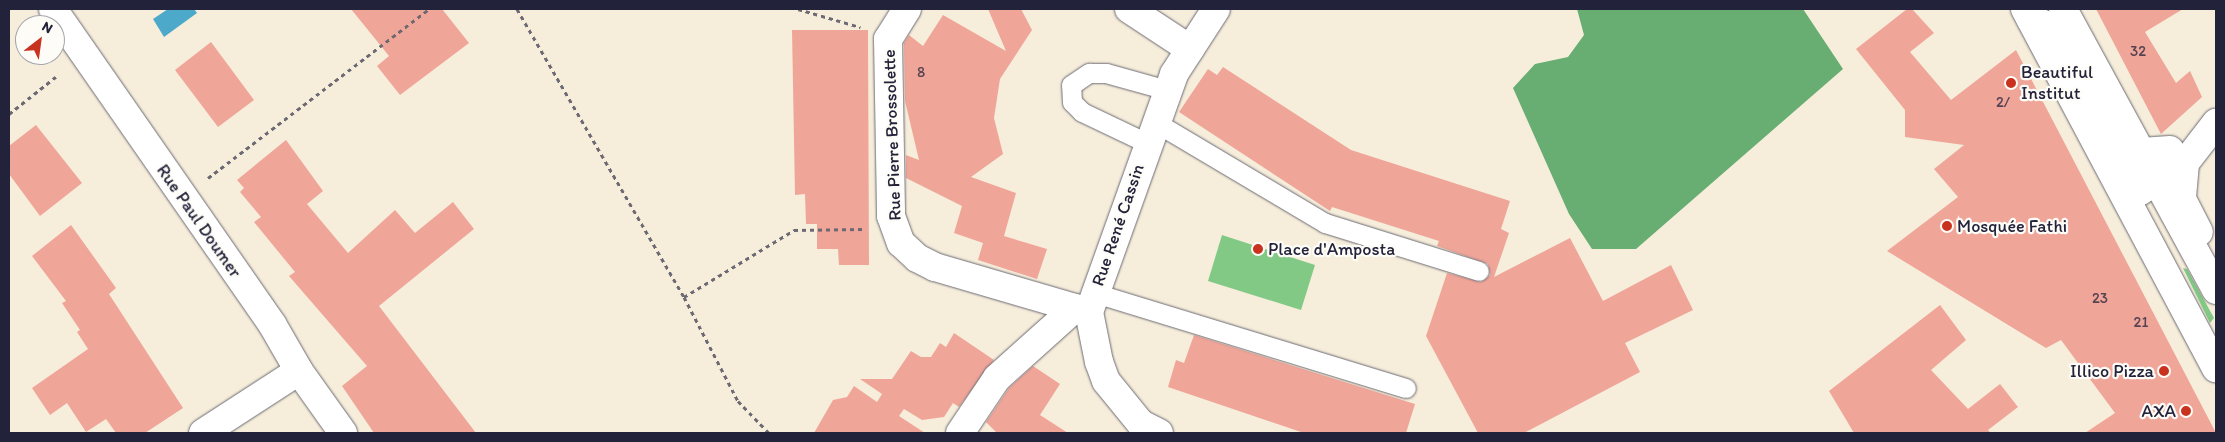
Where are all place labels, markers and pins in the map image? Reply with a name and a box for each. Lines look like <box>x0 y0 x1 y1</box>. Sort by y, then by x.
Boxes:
place label: Beautiful Institut <box>2021 62 2093 104</box>
marker: Beautiful Institut <box>2005 77 2017 89</box>
place label: Mosquée Fathi <box>1957 215 2067 237</box>
marker: Mosquée Fathi <box>1941 220 1953 232</box>
place label: Place d'Amposta <box>1268 238 1395 260</box>
marker: Place d'Amposta <box>1252 243 1264 255</box>
place label: Illico Pizza <box>2071 360 2154 382</box>
marker: Illico Pizza <box>2158 365 2170 377</box>
place label: AXA <box>2142 400 2176 422</box>
marker: AXA <box>2180 405 2192 417</box>

